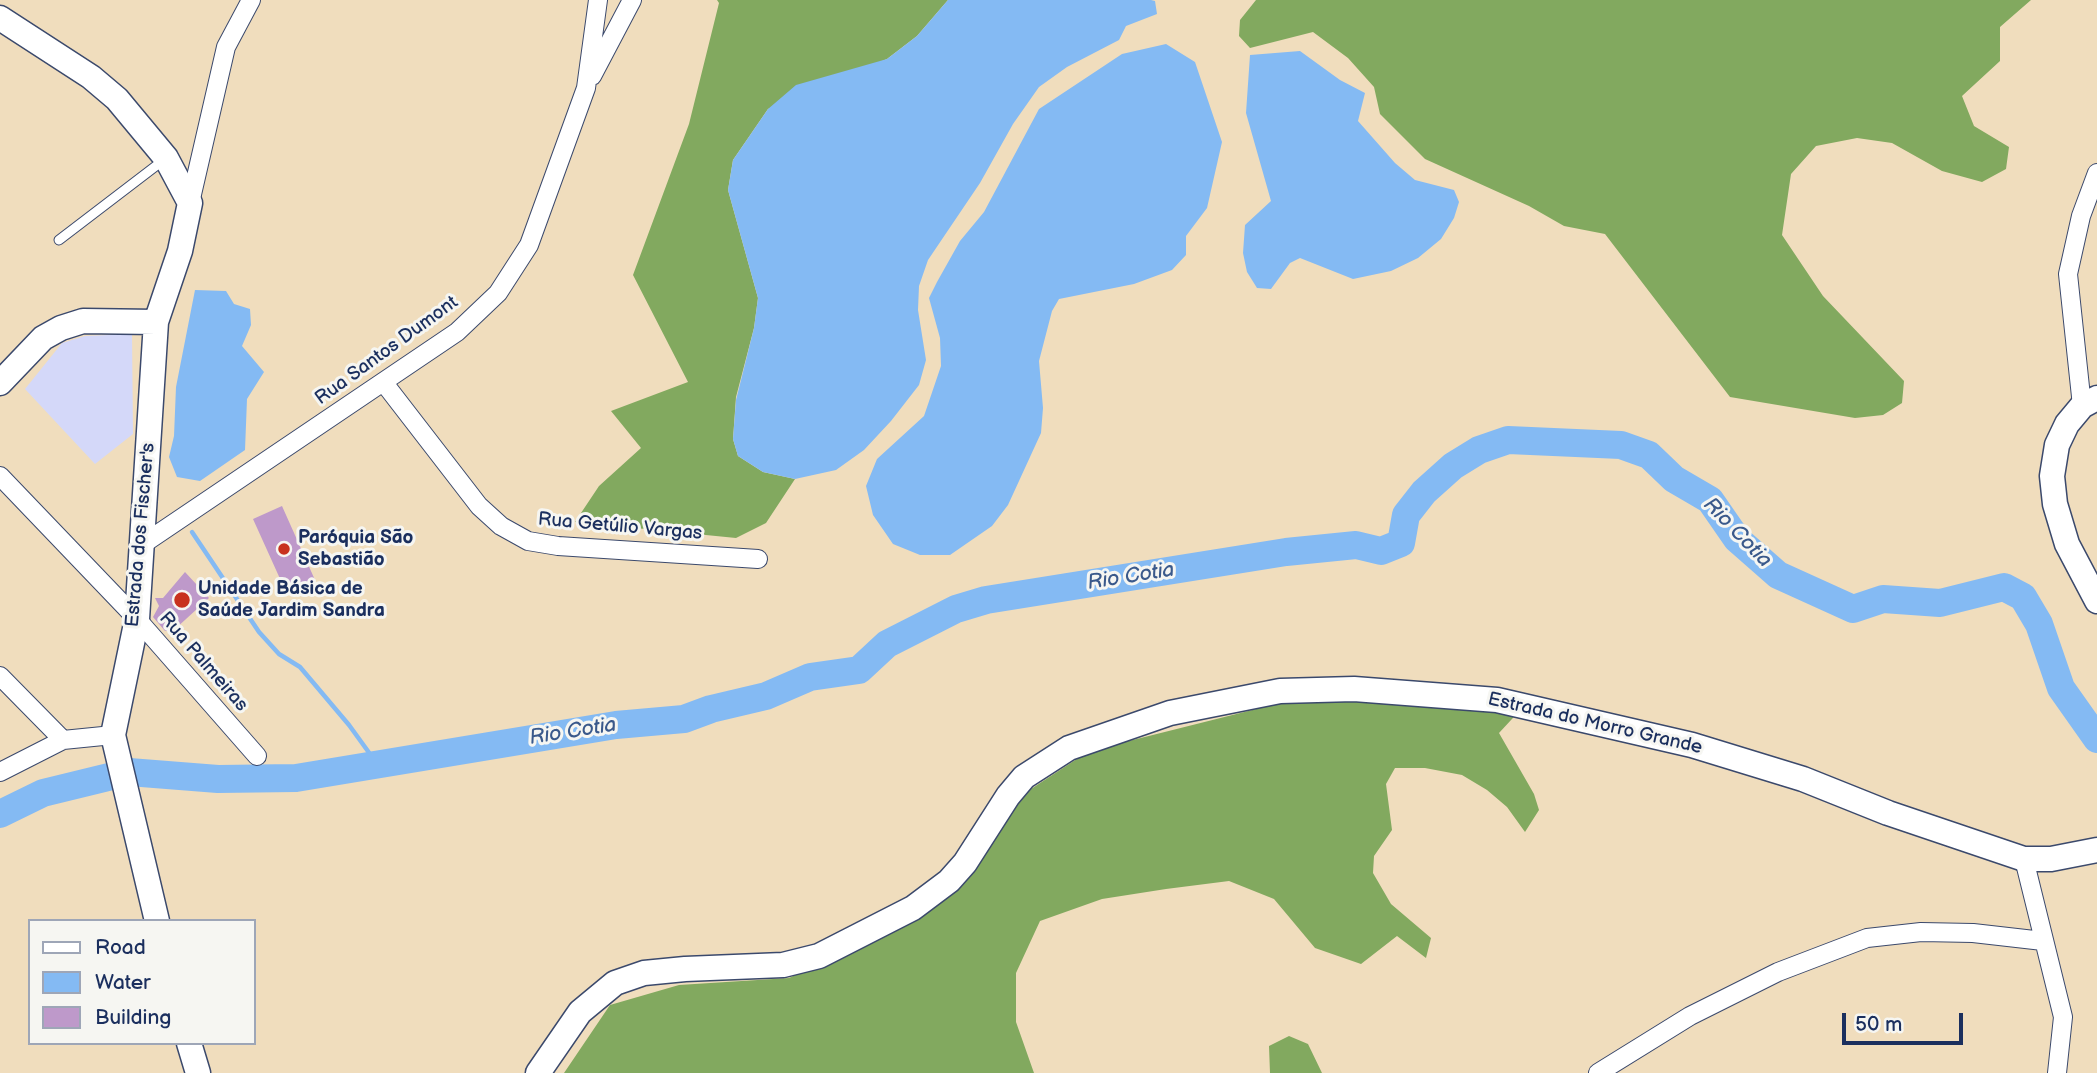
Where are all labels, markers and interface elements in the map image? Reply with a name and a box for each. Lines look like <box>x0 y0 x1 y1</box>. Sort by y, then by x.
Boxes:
street label: Rua Santos Dumont <box>311 292 463 410</box>
street label: Estrada dos Fischer's <box>122 442 160 628</box>
water label: Rio Cotia <box>1698 493 1776 573</box>
street label: Rua Getúlio Vargas <box>537 508 703 546</box>
place label: Paróquia São Sebastião <box>298 527 413 571</box>
marker: Paróquia São Sebastião <box>276 541 292 557</box>
water label: Rio Cotia <box>1086 558 1176 596</box>
place label: Unidade Básica de Saúde Jardim Sandra <box>198 578 385 622</box>
marker: Unidade Básica de Saúde Jardim Sandra <box>172 590 192 610</box>
street label: Rua Palmeiras <box>154 608 252 716</box>
street label: Estrada do Morro Grande <box>1486 688 1704 760</box>
water label: Rio Cotia <box>528 713 618 751</box>
legend <box>28 919 256 1045</box>
text: Road <box>95 935 146 960</box>
text: Water <box>95 970 151 995</box>
scale bar <box>1845 1000 1966 1044</box>
text: Building <box>95 1005 171 1030</box>
text: 50 m <box>1855 1012 1902 1037</box>

